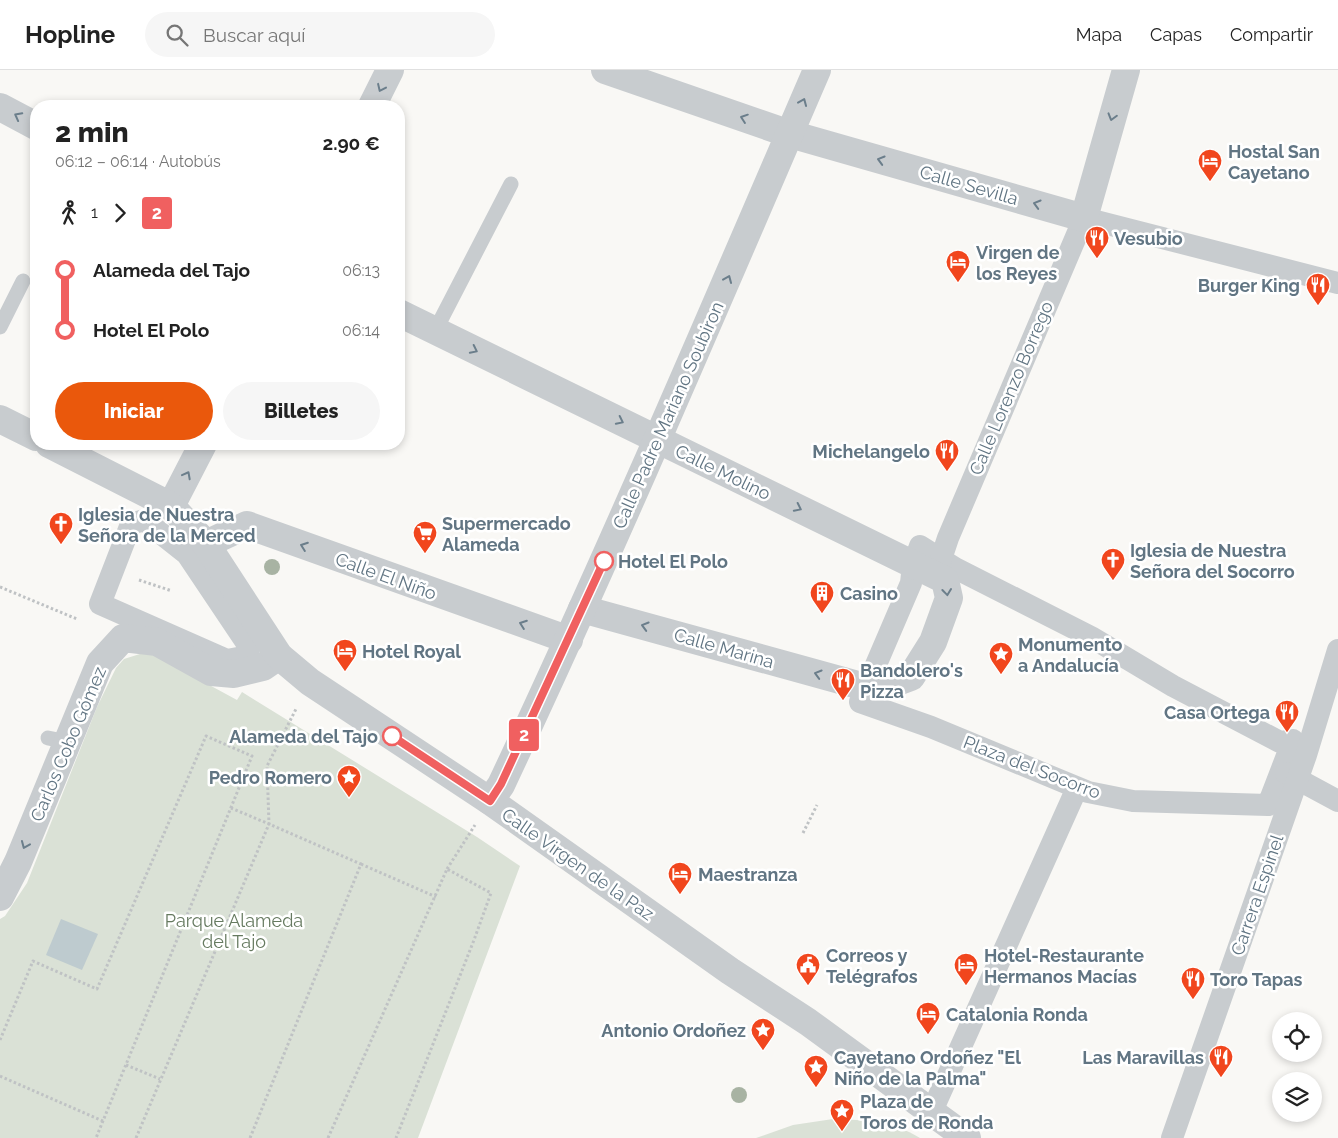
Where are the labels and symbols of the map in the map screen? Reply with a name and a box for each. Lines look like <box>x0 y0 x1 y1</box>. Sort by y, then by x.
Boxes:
one-way arrow <box>377 83 387 92</box>
one-way arrow <box>797 98 808 107</box>
one-way arrow <box>14 112 23 122</box>
one-way arrow <box>1108 112 1118 120</box>
one-way arrow <box>740 114 748 124</box>
place label: Hostal San Cayetano <box>1228 141 1320 183</box>
hotel icon: Hostal San Cayetano <box>1197 148 1223 182</box>
one-way arrow <box>877 156 885 166</box>
street label: Calle Sevilla <box>917 161 1021 209</box>
one-way arrow <box>1033 200 1042 210</box>
restaurant icon: Vesubio <box>1084 225 1110 259</box>
place label: Vesubio <box>1114 228 1183 249</box>
place label: Virgen de los Reyes <box>976 242 1060 284</box>
hotel icon: Virgen de los Reyes <box>945 249 971 283</box>
restaurant icon: Burger King <box>1305 272 1331 306</box>
one-way arrow <box>721 275 732 284</box>
place label: Burger King <box>1198 275 1300 296</box>
street label: Calle Padre Mariano Soubiron <box>608 298 728 532</box>
street label: Calle Lorenzo Borrego <box>965 298 1057 478</box>
one-way arrow <box>469 344 478 354</box>
one-way arrow <box>615 415 624 425</box>
restaurant icon: Michelangelo <box>934 438 960 472</box>
street label: Calle Molino <box>672 440 774 504</box>
place label: Michelangelo <box>812 441 930 462</box>
one-way arrow <box>181 471 191 480</box>
one-way arrow <box>792 502 801 512</box>
place label: Iglesia de Nuestra Señora de la Merced <box>78 504 256 546</box>
church icon: Iglesia de Nuestra Señora de la Merced <box>48 511 74 545</box>
place label: Supermercado Alameda <box>442 513 571 555</box>
supermarket icon: Supermercado Alameda <box>412 520 438 554</box>
place label: Iglesia de Nuestra Señora del Socorro <box>1130 540 1295 582</box>
one-way arrow <box>300 542 308 552</box>
church icon: Iglesia de Nuestra Señora del Socorro <box>1100 547 1126 581</box>
street label: Calle El Niño <box>333 548 440 604</box>
marker: Hotel El Polo <box>594 551 614 571</box>
place label: Hotel El Polo <box>618 551 728 572</box>
building icon: Casino <box>809 580 835 614</box>
place label: Casino <box>840 583 898 604</box>
one-way arrow <box>941 589 952 597</box>
one-way arrow <box>519 620 527 630</box>
one-way arrow <box>641 622 650 632</box>
street label: Calle Marina <box>672 624 776 672</box>
place label: Monumento a Andalucía <box>1018 634 1122 676</box>
hotel icon: Hotel Royal <box>332 638 358 672</box>
place label: Hotel Royal <box>362 641 461 662</box>
place icon: Monumento a Andalucía <box>988 641 1014 675</box>
place label: Bandolero's Pizza <box>860 660 963 702</box>
street label: Carlos Cobo Gómez <box>26 663 110 825</box>
restaurant icon: Bandolero's Pizza <box>830 667 856 701</box>
one-way arrow <box>815 670 823 680</box>
restaurant icon: Casa Ortega <box>1274 699 1300 733</box>
place label: Casa Ortega <box>1164 702 1270 723</box>
line badge: 2 <box>508 719 540 751</box>
place label: Alameda del Tajo <box>229 726 378 747</box>
marker: Alameda del Tajo <box>382 726 402 746</box>
street label: Plaza del Socorro <box>961 731 1104 803</box>
place icon: Pedro Romero <box>336 764 362 798</box>
place label: Pedro Romero <box>209 767 332 788</box>
street label: Calle Virgen de la Paz <box>498 804 658 925</box>
street label: Carrera Espinel <box>1227 832 1288 958</box>
one-way arrow <box>21 840 31 849</box>
hotel icon: Maestranza <box>667 861 693 895</box>
place label: Maestranza <box>698 864 798 885</box>
park label: Parque Alameda del Tajo <box>165 910 303 952</box>
place label: Correos y Telégrafos <box>826 945 918 987</box>
place label: Hotel-Restaurante Hermanos Macías <box>984 945 1144 987</box>
public building icon: Correos y Telégrafos <box>795 952 821 986</box>
hotel icon: Hotel-Restaurante Hermanos Macías <box>953 952 979 986</box>
restaurant icon: Toro Tapas <box>1180 966 1206 1000</box>
place label: Toro Tapas <box>1210 969 1302 990</box>
hotel icon: Catalonia Ronda <box>915 1001 941 1035</box>
place label: Catalonia Ronda <box>946 1004 1088 1025</box>
place icon: Antonio Ordoñez <box>750 1017 776 1051</box>
place label: Antonio Ordoñez <box>601 1020 746 1041</box>
restaurant icon: Las Maravillas <box>1208 1044 1234 1078</box>
place label: Cayetano Ordoñez "El Niño de la Palma" <box>834 1047 1021 1089</box>
place label: Las Maravillas <box>1082 1047 1204 1068</box>
place icon: Cayetano Ordoñez "El Niño de la Palma" <box>803 1054 829 1088</box>
place label: Plaza de Toros de Ronda <box>860 1091 993 1133</box>
place icon: Plaza de Toros de Ronda <box>829 1098 855 1132</box>

